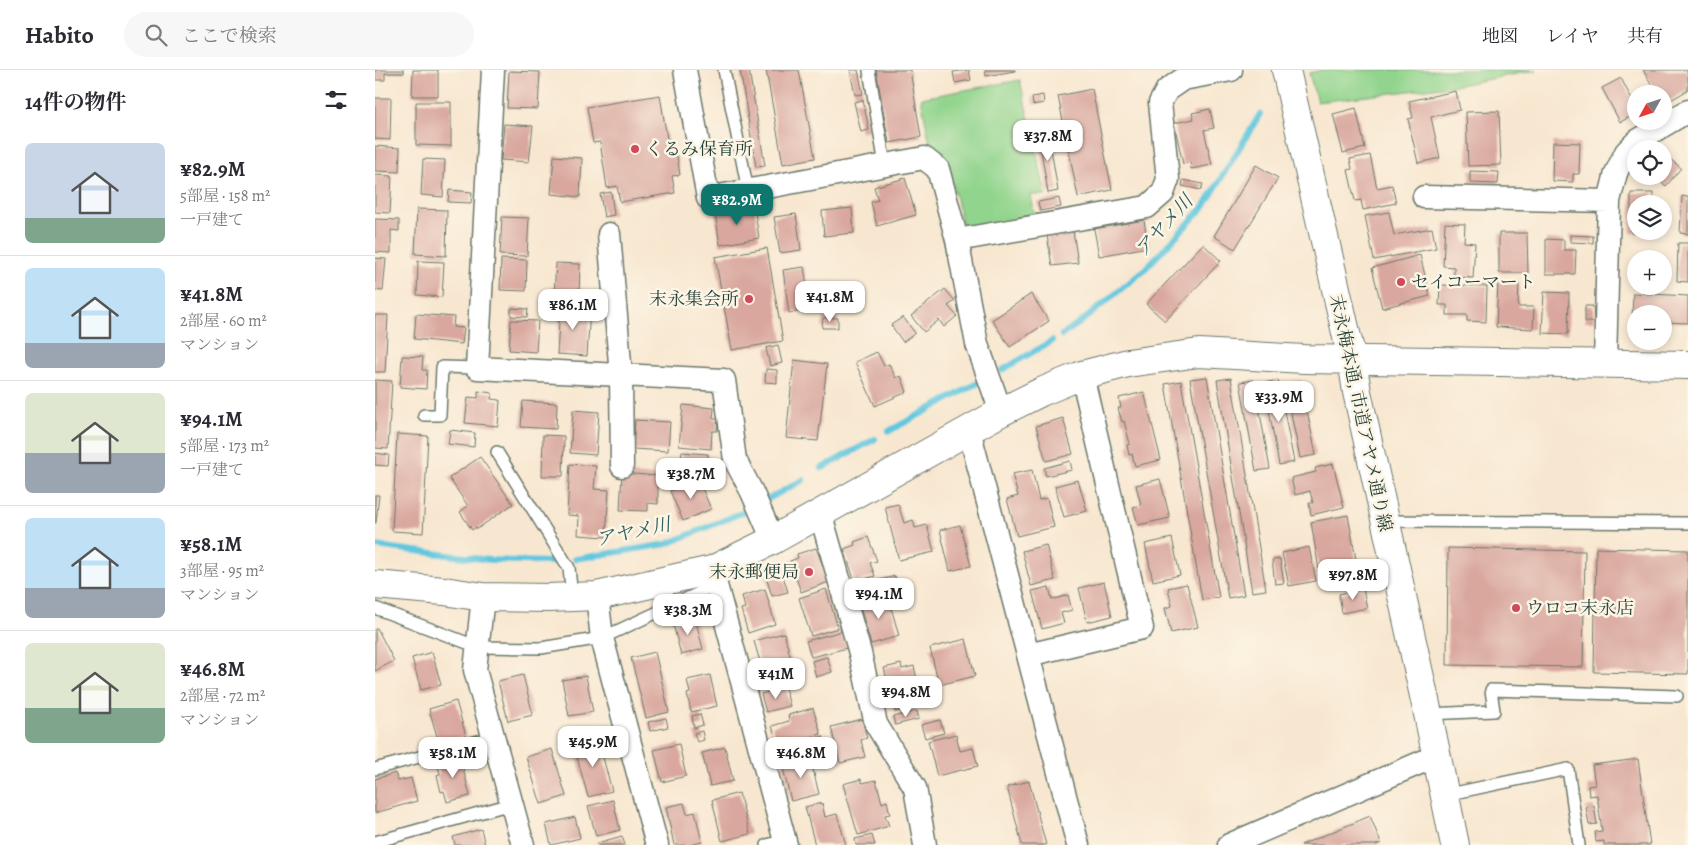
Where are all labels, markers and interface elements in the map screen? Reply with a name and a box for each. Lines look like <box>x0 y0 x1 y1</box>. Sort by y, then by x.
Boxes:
search box <box>124 12 474 57</box>
text: Habito <box>25 19 94 51</box>
icon: search <box>142 21 170 49</box>
text: ここで検索 <box>182 23 277 49</box>
text: 地図 <box>1482 24 1518 48</box>
text: レイヤ <box>1546 24 1599 48</box>
text: 共有 <box>1627 24 1663 48</box>
north arrow <box>1627 85 1673 130</box>
map controls <box>1627 85 1672 350</box>
icon: filters <box>322 86 350 114</box>
text: 14件の物件 <box>25 88 126 116</box>
pin: ¥37.8M <box>1007 119 1089 162</box>
text: ¥37.8M <box>1024 125 1072 147</box>
place label: くるみ保育所 <box>645 137 753 161</box>
button: locate <box>1627 140 1672 185</box>
marker: くるみ保育所 <box>629 143 641 155</box>
text: ¥82.9M <box>180 155 245 183</box>
icon: home <box>65 163 125 223</box>
pin: ¥82.9M <box>696 184 778 226</box>
text: 5部屋 · 158 m² <box>180 185 270 207</box>
water label: アヤメ川 <box>1129 188 1200 263</box>
text: ¥82.9M <box>712 189 762 211</box>
button: layers <box>1627 195 1672 240</box>
text: 一戸建て <box>180 209 244 231</box>
button: + <box>1627 250 1672 295</box>
place label: セイコーマート <box>1411 270 1536 294</box>
marker: セイコーマート <box>1395 276 1407 288</box>
text: ¥41.8M <box>180 280 243 308</box>
pin: ¥41.8M <box>789 280 871 323</box>
text: ¥41.8M <box>806 286 854 308</box>
place label: 末永集会所 <box>649 287 739 311</box>
icon: home <box>65 288 125 348</box>
pin: ¥86.1M <box>532 288 614 331</box>
street label: 末永梅本通, 市道アヤメ通り線 <box>1324 292 1398 534</box>
marker: 末永集会所 <box>743 293 755 305</box>
text: ¥86.1M <box>549 294 597 316</box>
button: − <box>1627 305 1672 350</box>
text: 2部屋 · 60 m² <box>180 310 267 332</box>
text: マンション <box>180 334 259 356</box>
pin: ¥33.9M <box>1238 380 1320 423</box>
text: ¥33.9M <box>1255 386 1303 408</box>
text: ¥94.1M <box>180 405 243 433</box>
icon: home <box>65 413 125 473</box>
text: 5部屋 · 173 m² <box>180 435 269 457</box>
pin: ¥38.7M <box>650 458 732 500</box>
text: 一戸建て <box>180 459 244 481</box>
text: ¥38.7M <box>667 463 715 485</box>
water label: アヤメ川 <box>593 511 675 553</box>
text: ¥58.1M <box>180 530 242 558</box>
icon: home <box>65 538 125 598</box>
pin: ¥97.8M <box>1312 558 1394 601</box>
text: 3部屋 · 95 m² <box>180 560 264 582</box>
place label: 末永郵便局 <box>709 560 799 584</box>
text: ¥97.8M <box>1329 564 1377 586</box>
marker: 末永郵便局 <box>803 566 815 578</box>
pin: ¥94.1M <box>838 578 920 620</box>
text: ¥94.1M <box>855 583 903 605</box>
text: マンション <box>180 584 259 606</box>
pin: ¥38.3M <box>647 594 729 636</box>
place label: ウロコ末永店 <box>1526 596 1634 620</box>
text: ¥38.3M <box>664 599 712 621</box>
marker: ウロコ末永店 <box>1510 602 1522 614</box>
text: ¥46.8M <box>180 655 245 683</box>
pin: ¥41M <box>746 658 806 700</box>
icon: home <box>65 663 125 723</box>
text: ¥41M <box>758 663 794 685</box>
pin: ¥94.8M <box>865 676 947 718</box>
text: ¥94.8M <box>881 681 931 703</box>
text: 2部屋 · 72 m² <box>180 685 265 707</box>
text: マンション <box>180 709 259 731</box>
pin: ¥45.9M <box>552 726 634 768</box>
text: ¥45.9M <box>569 731 617 753</box>
pin: ¥58.1M <box>412 736 494 779</box>
pin: ¥46.8M <box>760 736 842 779</box>
text: ¥58.1M <box>429 742 477 764</box>
text: ¥46.8M <box>776 742 826 764</box>

